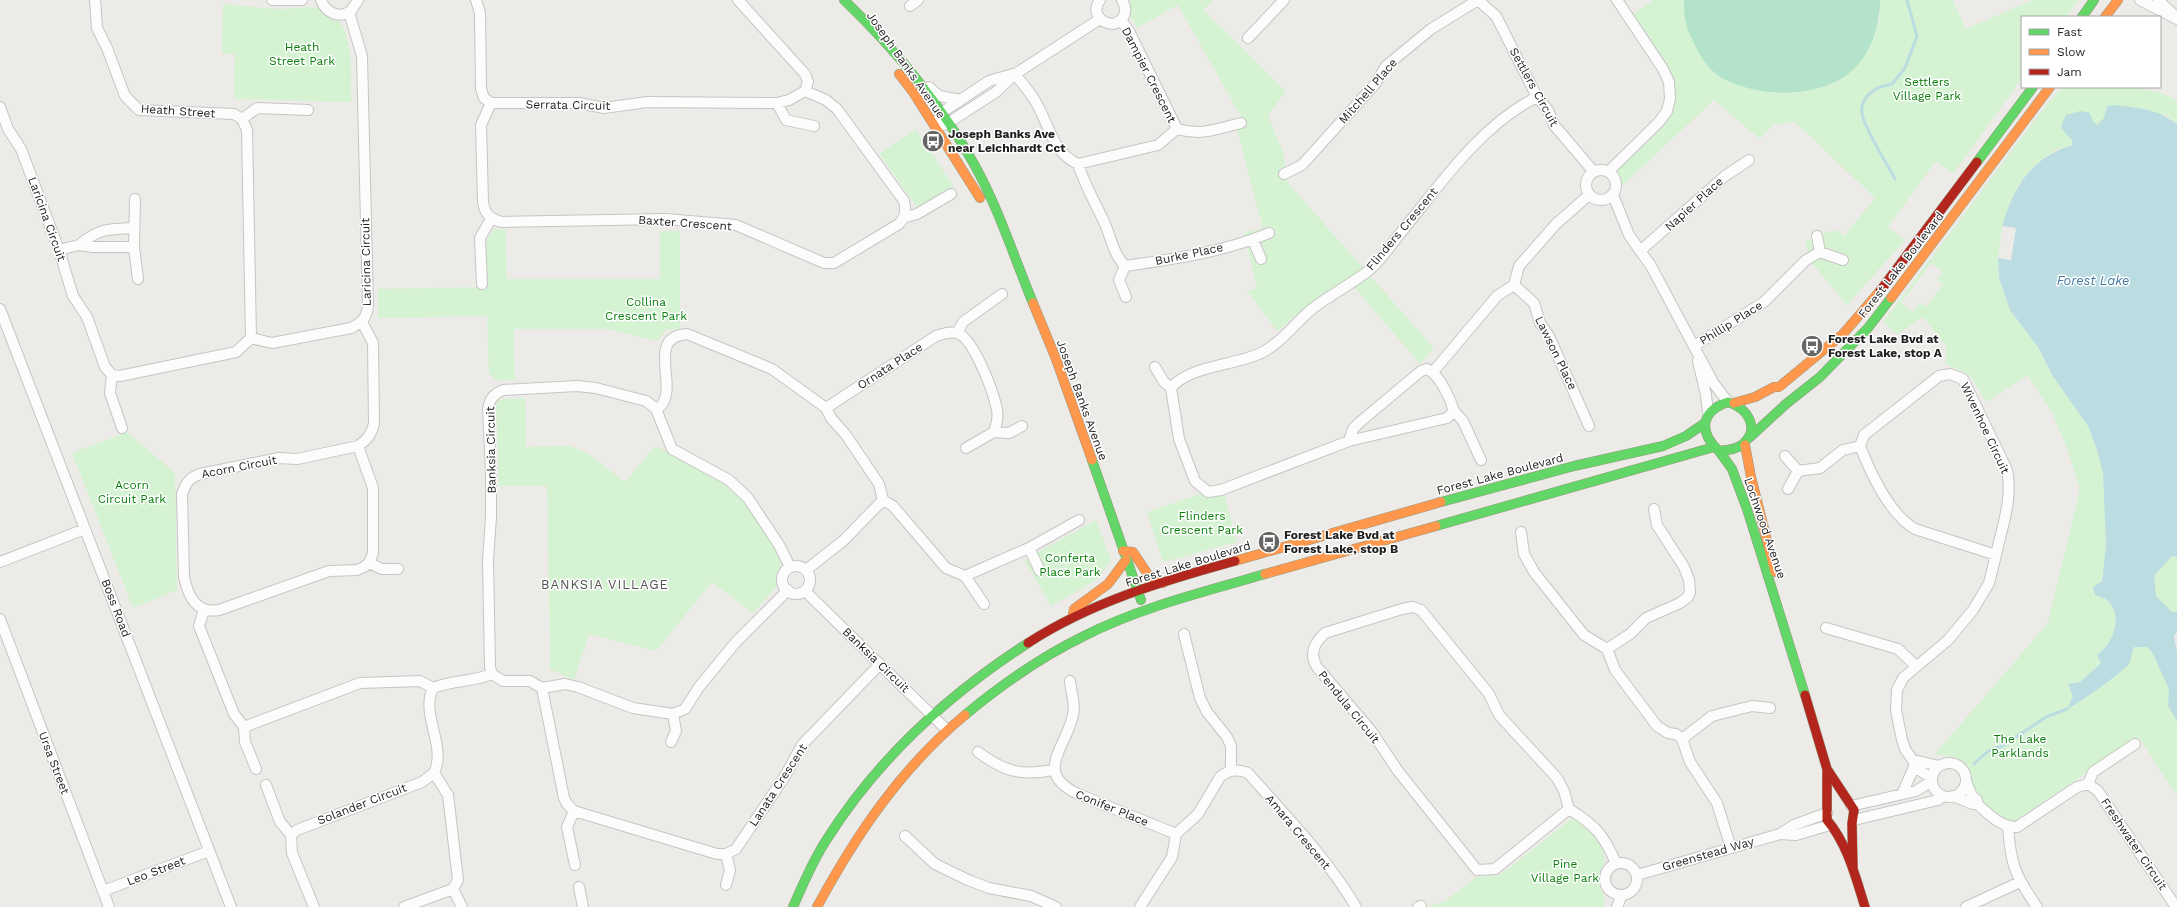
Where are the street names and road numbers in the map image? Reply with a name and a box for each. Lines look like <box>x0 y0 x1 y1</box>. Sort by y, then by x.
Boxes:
street label: Joseph Banks Avenue <box>864 9 948 121</box>
street label: Dampier Crescent <box>1119 25 1179 125</box>
street label: Settlers Circuit <box>1507 45 1561 129</box>
street label: Mitchell Place <box>1336 55 1400 127</box>
street label: Serrata Circuit <box>525 97 611 113</box>
street label: Heath Street <box>140 101 216 121</box>
street label: Napier Place <box>1662 174 1726 234</box>
street label: Laricina Circuit <box>25 175 69 263</box>
street label: Flinders Crescent <box>1363 185 1441 273</box>
street label: Forest Lake Boulevard <box>1855 209 1947 321</box>
street label: Baxter Crescent <box>638 213 732 233</box>
street label: Laricina Circuit <box>358 218 374 306</box>
street label: Burke Place <box>1154 240 1224 268</box>
street label: Phillip Place <box>1697 298 1765 348</box>
street label: Lawson Place <box>1532 314 1580 392</box>
street label: Joseph Banks Avenue <box>1054 338 1110 462</box>
street label: Ornata Place <box>855 340 925 392</box>
street label: Wivenhoe Circuit <box>1958 380 2012 476</box>
street label: Banksia Circuit <box>483 406 499 494</box>
street label: Forest Lake Boulevard <box>1435 450 1565 498</box>
street label: Acorn Circuit <box>200 453 278 481</box>
street label: Lochwood Avenue <box>1741 476 1789 580</box>
street label: Forest Lake Boulevard <box>1124 538 1252 590</box>
street label: Boss Road <box>99 577 133 639</box>
street label: Banksia Circuit <box>840 625 912 695</box>
street label: Pendula Circuit <box>1315 668 1383 746</box>
street label: Ursa Street <box>36 730 72 796</box>
street label: Lanata Crescent <box>746 741 810 829</box>
street label: Solander Circuit <box>315 781 409 827</box>
street label: Conifer Place <box>1073 787 1151 829</box>
street label: Amara Crescent <box>1263 792 1333 872</box>
street label: Freshwater Circuit <box>2098 795 2170 893</box>
street label: Greenstead Way <box>1661 834 1756 874</box>
street label: Leo Street <box>125 853 187 889</box>

